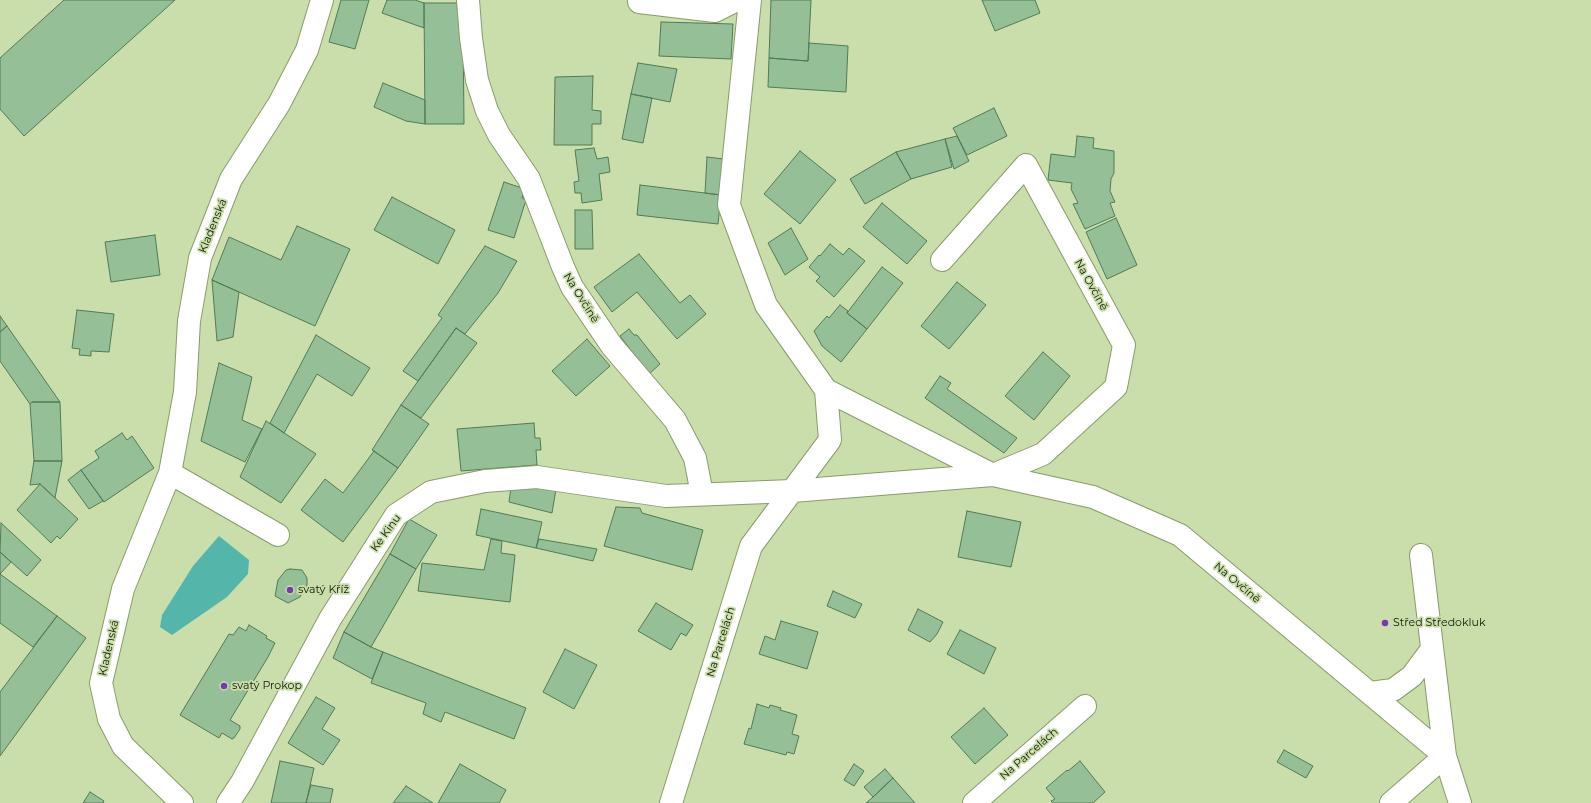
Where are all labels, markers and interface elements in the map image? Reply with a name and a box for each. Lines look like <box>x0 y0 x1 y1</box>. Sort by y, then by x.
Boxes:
street label: Kladenská <box>196 197 230 255</box>
street label: Na Ovčíně <box>1072 257 1110 313</box>
street label: Na Ovčíně <box>560 271 602 325</box>
street label: Ke Kinu <box>368 512 404 554</box>
street label: Na Ovčíně <box>1211 560 1263 606</box>
place label: svatý Kříž <box>298 583 349 597</box>
marker: svatý Kříž <box>285 585 295 595</box>
street label: Na Parcelách <box>704 605 738 679</box>
place label: Střed Středokluk <box>1393 616 1485 630</box>
marker: Střed Středokluk <box>1380 618 1390 628</box>
street label: Kladenská <box>96 619 122 677</box>
place label: svatý Prokop <box>232 679 302 693</box>
marker: svatý Prokop <box>219 681 229 691</box>
street label: Na Parcelách <box>997 725 1061 783</box>

